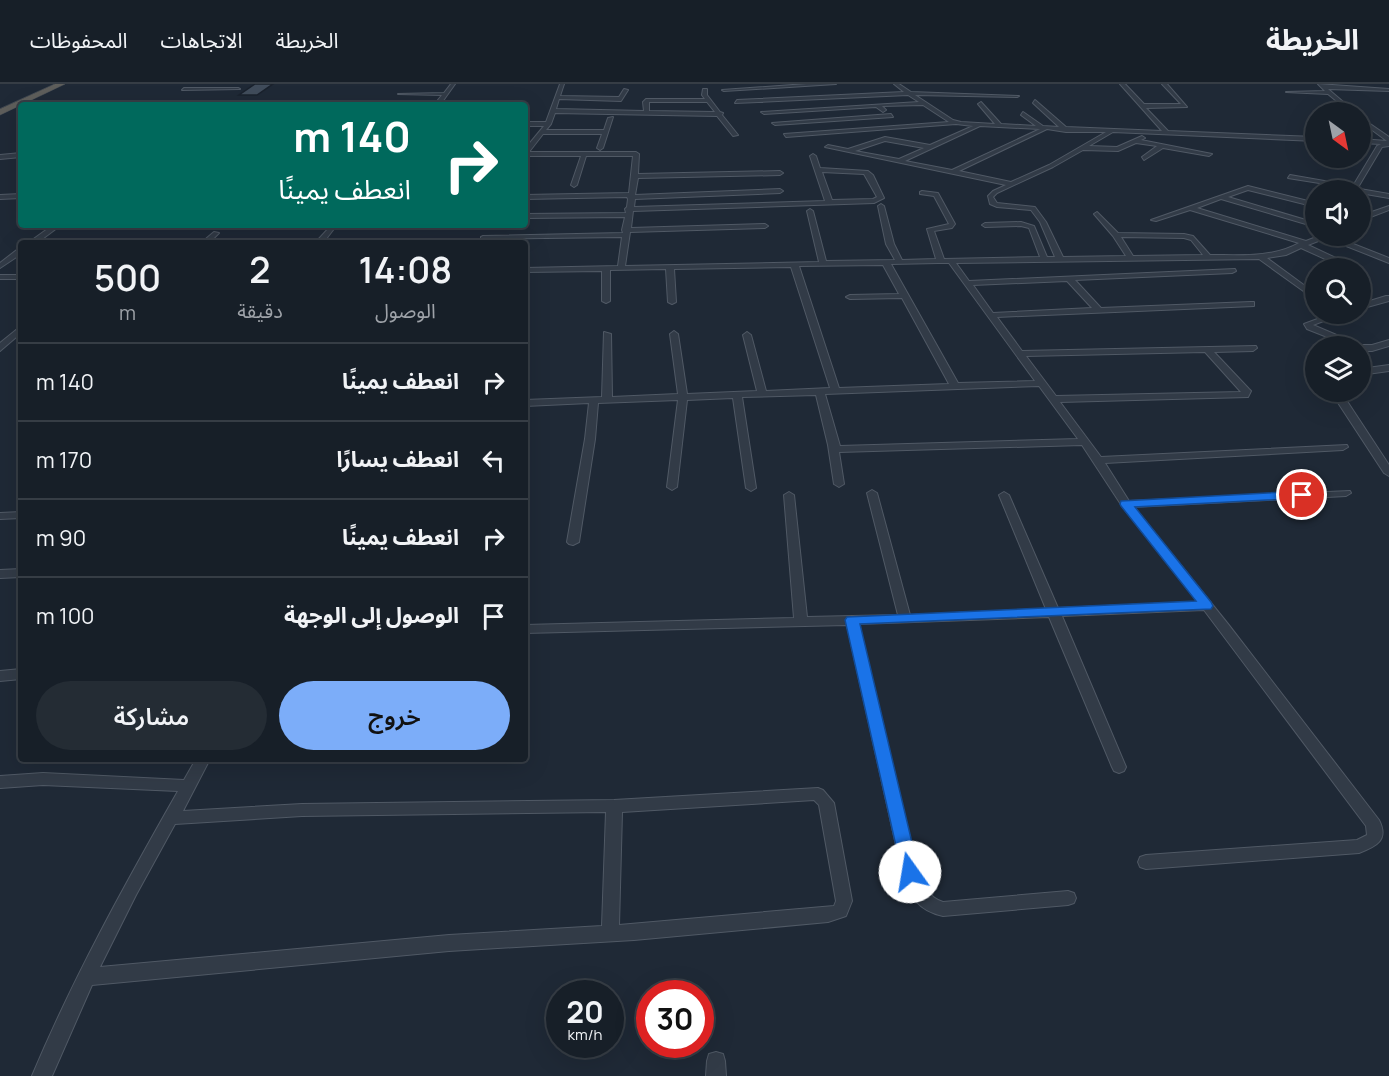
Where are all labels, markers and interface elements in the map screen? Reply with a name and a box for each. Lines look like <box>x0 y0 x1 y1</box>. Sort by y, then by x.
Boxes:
text: الخريطة <box>1266 20 1359 58</box>
text: المحفوظات <box>30 26 127 54</box>
text: الاتجاهات <box>160 26 242 54</box>
text: الخريطة <box>275 26 338 54</box>
north arrow <box>1305 102 1371 168</box>
map controls <box>1305 102 1371 402</box>
text: 140 m <box>293 107 411 165</box>
icon: right <box>432 126 510 204</box>
text: انعطف يمينًا <box>278 170 411 207</box>
button: sound <box>1305 180 1371 246</box>
text: 2 <box>249 245 270 294</box>
text: 14:08 <box>359 245 452 294</box>
text: 500 <box>94 253 161 302</box>
button: search <box>1305 258 1371 324</box>
text: دقيقة <box>237 297 283 324</box>
text: الوصول <box>375 297 436 324</box>
text: m <box>119 299 136 326</box>
button: layers <box>1305 336 1371 402</box>
text: انعطف يمينًا <box>342 366 459 396</box>
icon: right <box>477 366 510 399</box>
text: 140 m <box>36 367 94 397</box>
text: انعطف يسارًا <box>336 444 459 474</box>
icon: left <box>477 444 510 477</box>
text: 170 m <box>36 445 92 475</box>
pin <box>1276 469 1327 520</box>
icon: arrive <box>1285 478 1318 511</box>
text: انعطف يمينًا <box>342 522 459 552</box>
icon: right <box>477 522 510 555</box>
text: 90 m <box>36 523 86 553</box>
text: الوصول إلى الوجهة <box>284 600 459 630</box>
icon: arrive <box>477 600 510 633</box>
text: 100 m <box>36 601 94 631</box>
button: مشاركة <box>36 681 267 750</box>
button: خروج <box>279 681 510 750</box>
position arrow <box>878 840 942 904</box>
speed limit sign: 30 <box>636 980 714 1058</box>
text: 20 <box>566 991 604 1032</box>
text: km/h <box>568 1024 602 1045</box>

